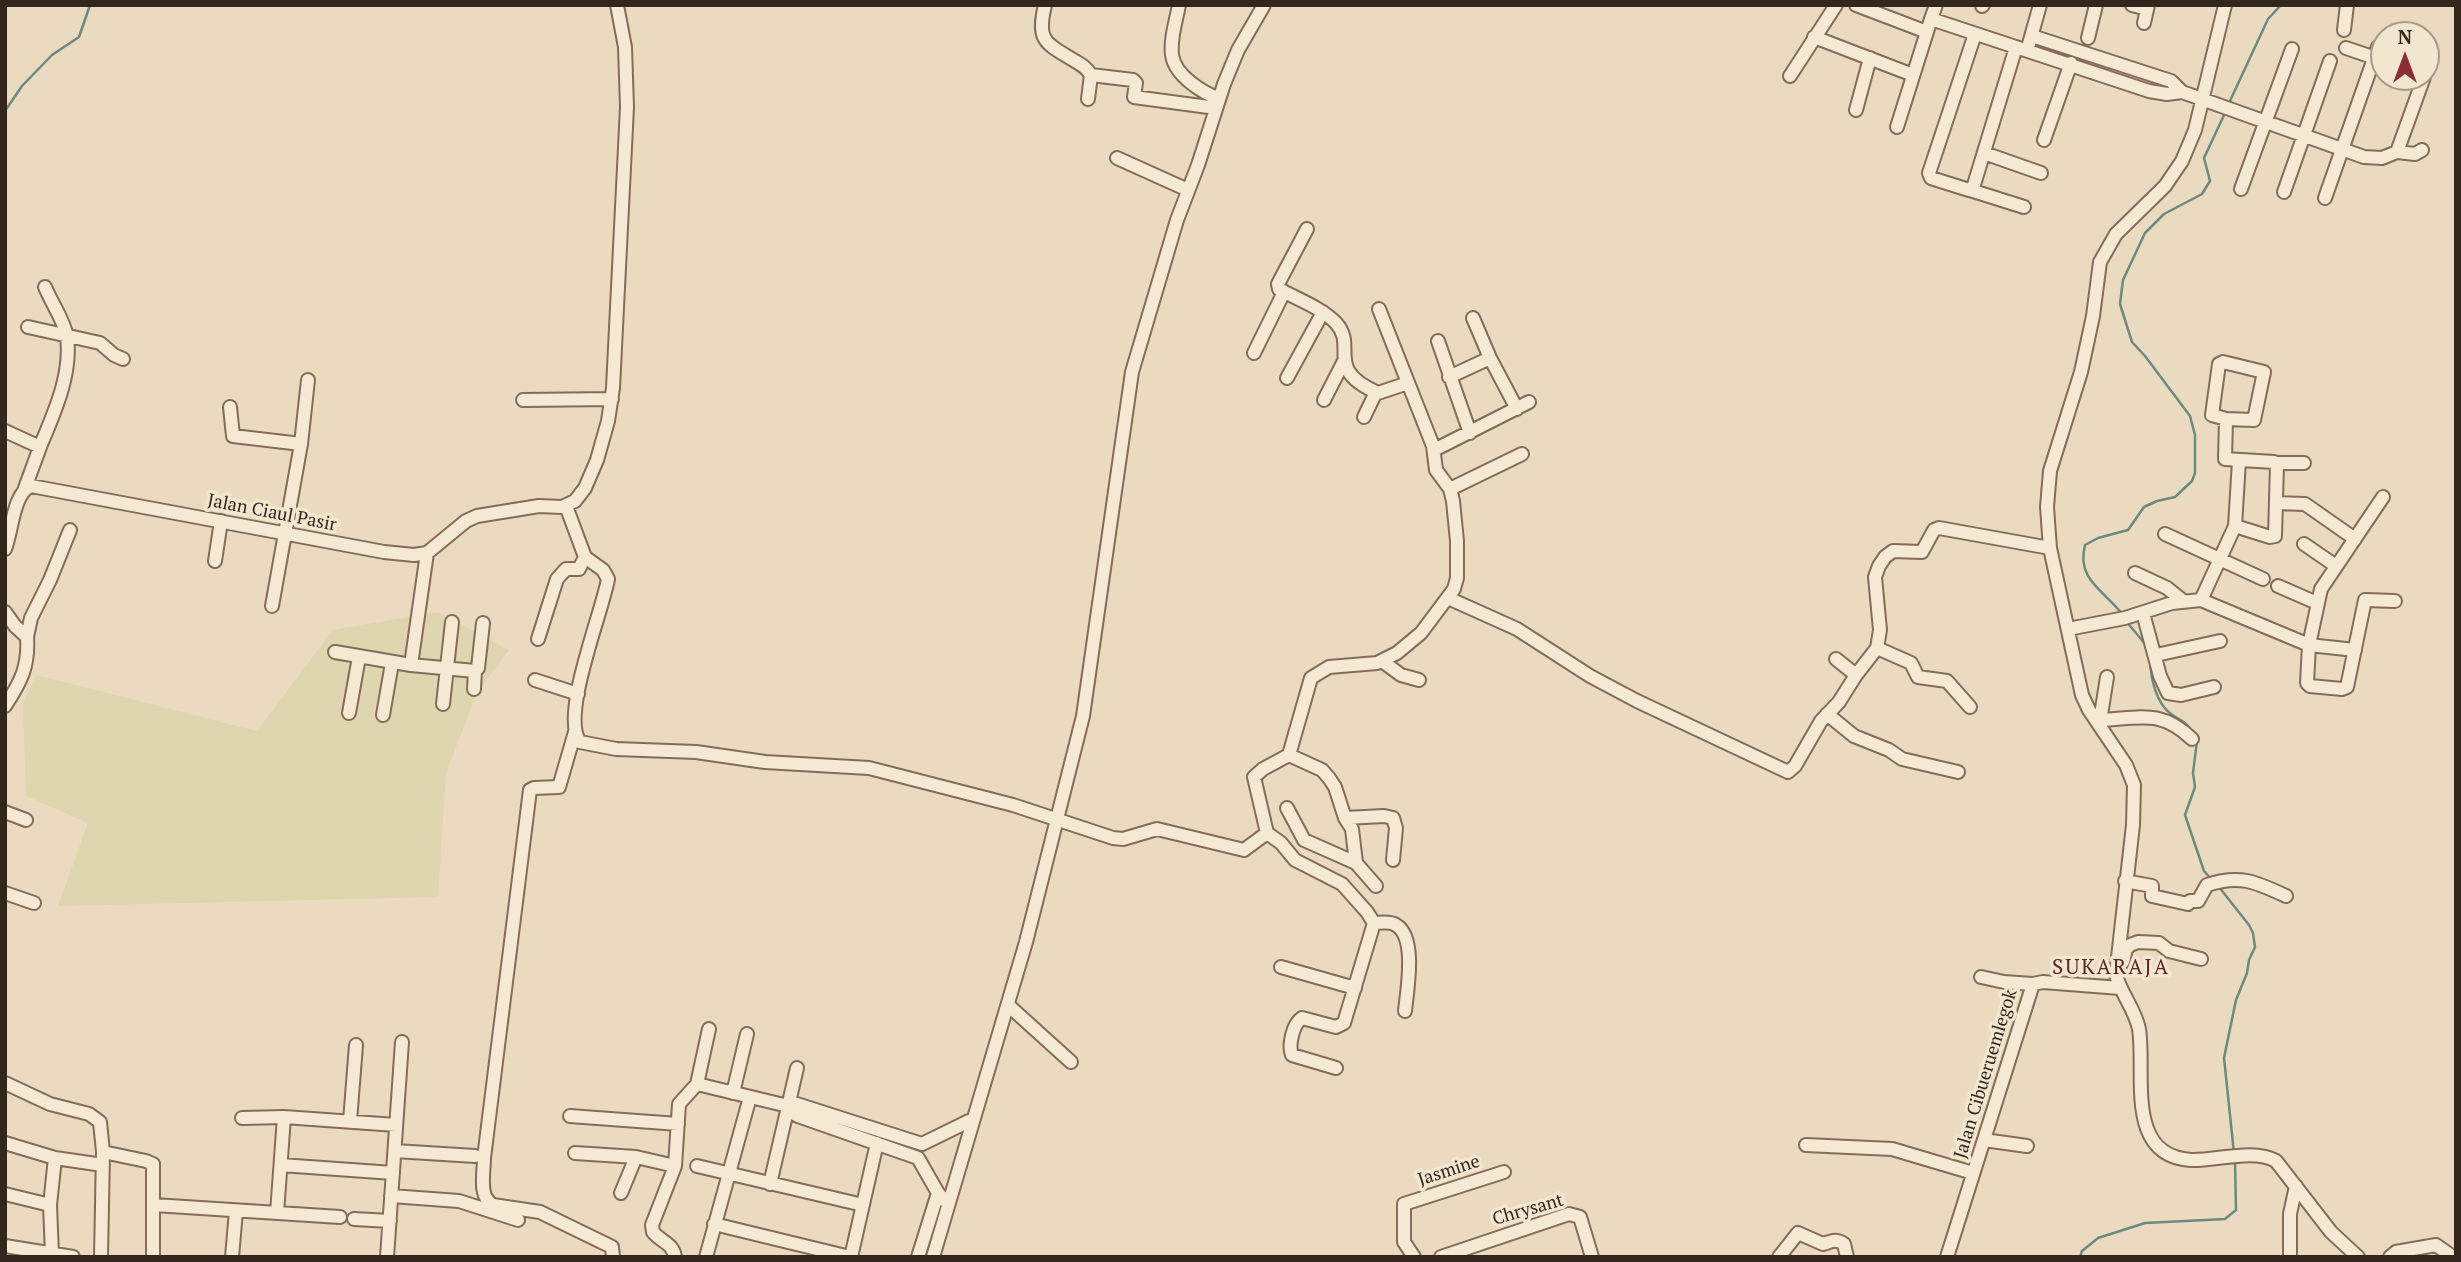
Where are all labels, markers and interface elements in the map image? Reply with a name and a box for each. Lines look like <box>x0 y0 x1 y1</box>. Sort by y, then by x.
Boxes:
north arrow <box>2370 21 2440 91</box>
text: N <box>2398 24 2412 49</box>
street label: Jalan Ciaul Pasir <box>206 490 338 536</box>
district label: SUKARAJA <box>2053 955 2169 981</box>
street label: Jalan Cibueruemlegok <box>1950 987 2022 1161</box>
street label: Jasmine <box>1415 1151 1483 1191</box>
street label: Chrysant <box>1490 1190 1566 1230</box>

